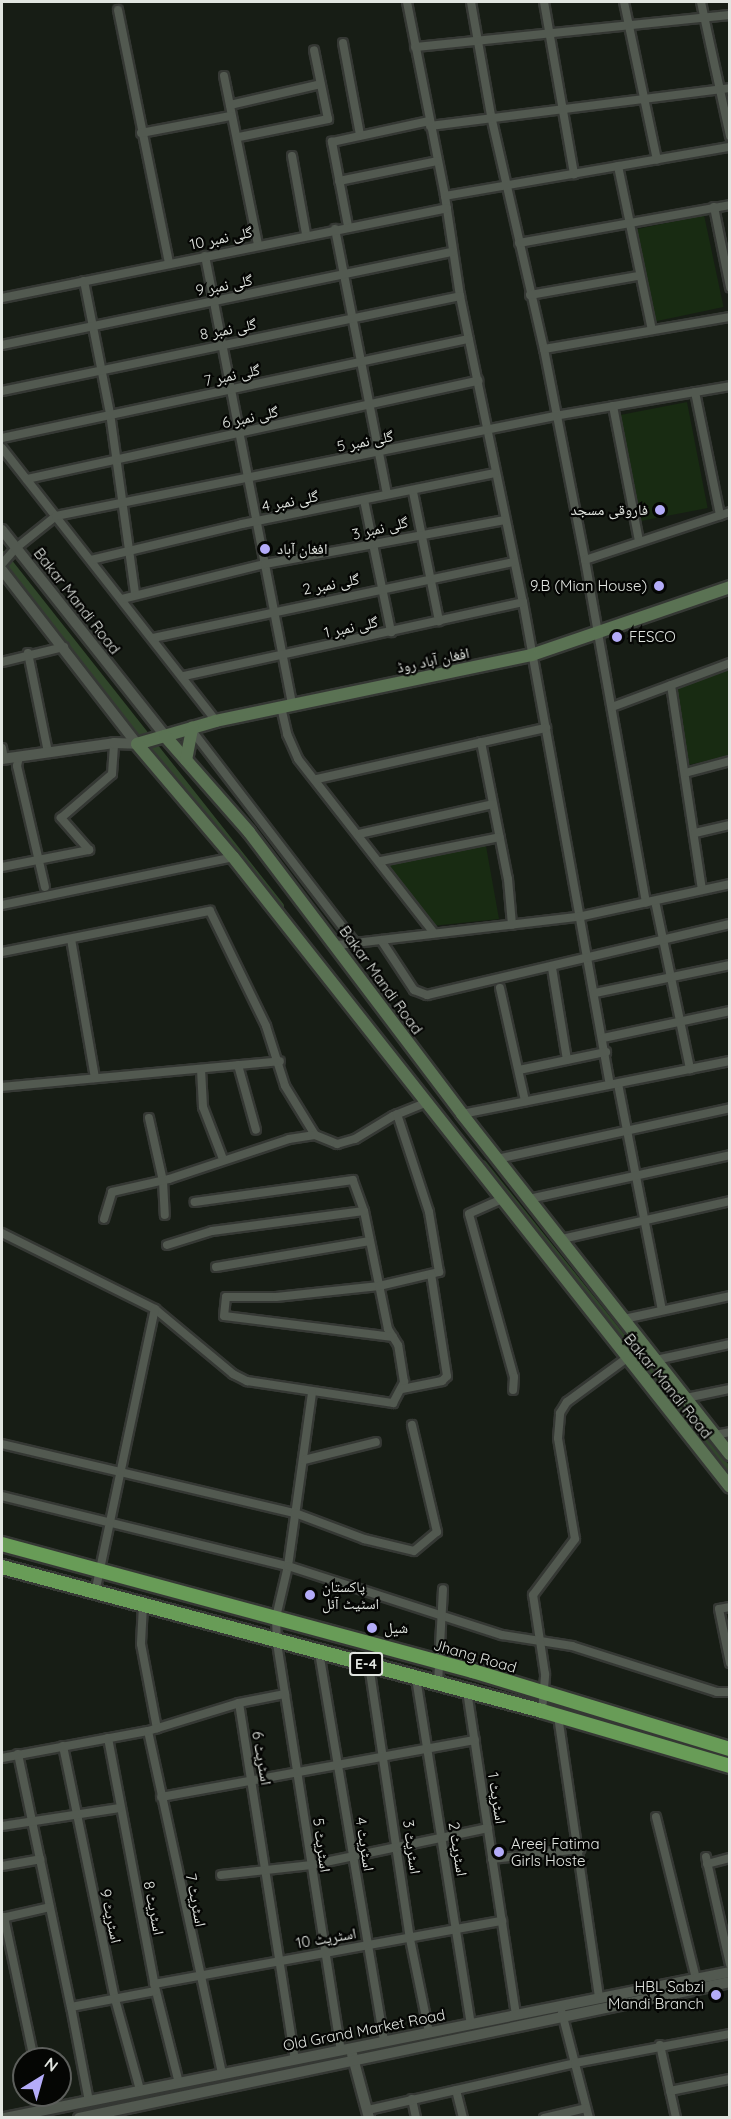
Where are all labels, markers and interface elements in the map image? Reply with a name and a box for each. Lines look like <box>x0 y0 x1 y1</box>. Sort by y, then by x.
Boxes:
street label: گلی نمبر 10 <box>188 223 254 253</box>
street label: گلی نمبر 9 <box>194 271 254 299</box>
street label: گلی نمبر 8 <box>198 315 258 343</box>
street label: گلی نمبر 7 <box>202 360 262 390</box>
street label: گلی نمبر 6 <box>220 402 280 432</box>
street label: گلی نمبر 5 <box>335 427 395 455</box>
street label: گلی نمبر 4 <box>260 487 320 515</box>
place label: فاروقی مسجد <box>571 501 648 519</box>
marker: فاروقی مسجد <box>653 503 667 517</box>
street label: گلی نمبر 3 <box>350 513 410 543</box>
place label: افغان آباد <box>277 540 327 558</box>
marker: افغان آباد <box>258 542 272 556</box>
street label: Bakar Mandi Road <box>30 544 124 658</box>
street label: گلی نمبر 2 <box>301 570 361 598</box>
place label: 9.B (Mian House) <box>530 577 647 595</box>
marker: 9.B (Mian House) <box>652 579 666 593</box>
street label: گلی نمبر 1 <box>322 613 380 641</box>
place label: FESCO <box>629 628 676 646</box>
marker: FESCO <box>610 630 624 644</box>
street label: افغان آباد روڈ <box>395 644 471 676</box>
street label: Bakar Mandi Road <box>336 922 426 1038</box>
street label: Bakar Mandi Road <box>620 1330 716 1442</box>
place label: پاکستان اسٹیٹ آئل <box>322 1577 379 1612</box>
marker: پاکستان اسٹیٹ آئل <box>303 1588 317 1602</box>
place label: شیل <box>384 1619 408 1637</box>
marker: شیل <box>365 1621 379 1635</box>
street label: Jhang Road <box>431 1636 519 1676</box>
road number: E-4 <box>348 1653 384 1675</box>
street label: اسٹریٹ 6 <box>248 1730 276 1786</box>
street label: اسٹریٹ 1 <box>484 1771 510 1825</box>
street label: اسٹریٹ 4 <box>352 1816 378 1872</box>
street label: اسٹریٹ 5 <box>309 1817 335 1873</box>
street label: اسٹریٹ 3 <box>399 1819 425 1875</box>
street label: اسٹریٹ 2 <box>445 1821 471 1877</box>
place label: Areej Fatima Girls Hoste <box>511 1834 600 1869</box>
marker: Areej Fatima Girls Hoste <box>492 1845 506 1859</box>
street label: اسٹریٹ 7 <box>182 1872 210 1928</box>
street label: اسٹریٹ 8 <box>140 1880 168 1936</box>
street label: اسٹریٹ 9 <box>97 1887 125 1945</box>
street label: اسٹریٹ 10 <box>294 1924 358 1952</box>
place label: HBL Sabzi Mandi Branch <box>608 1977 704 2012</box>
marker: HBL Sabzi Mandi Branch <box>709 1988 723 2002</box>
street label: Old Grand Market Road <box>281 2005 447 2055</box>
north arrow <box>12 2047 72 2107</box>
text: N <box>41 2053 62 2076</box>

